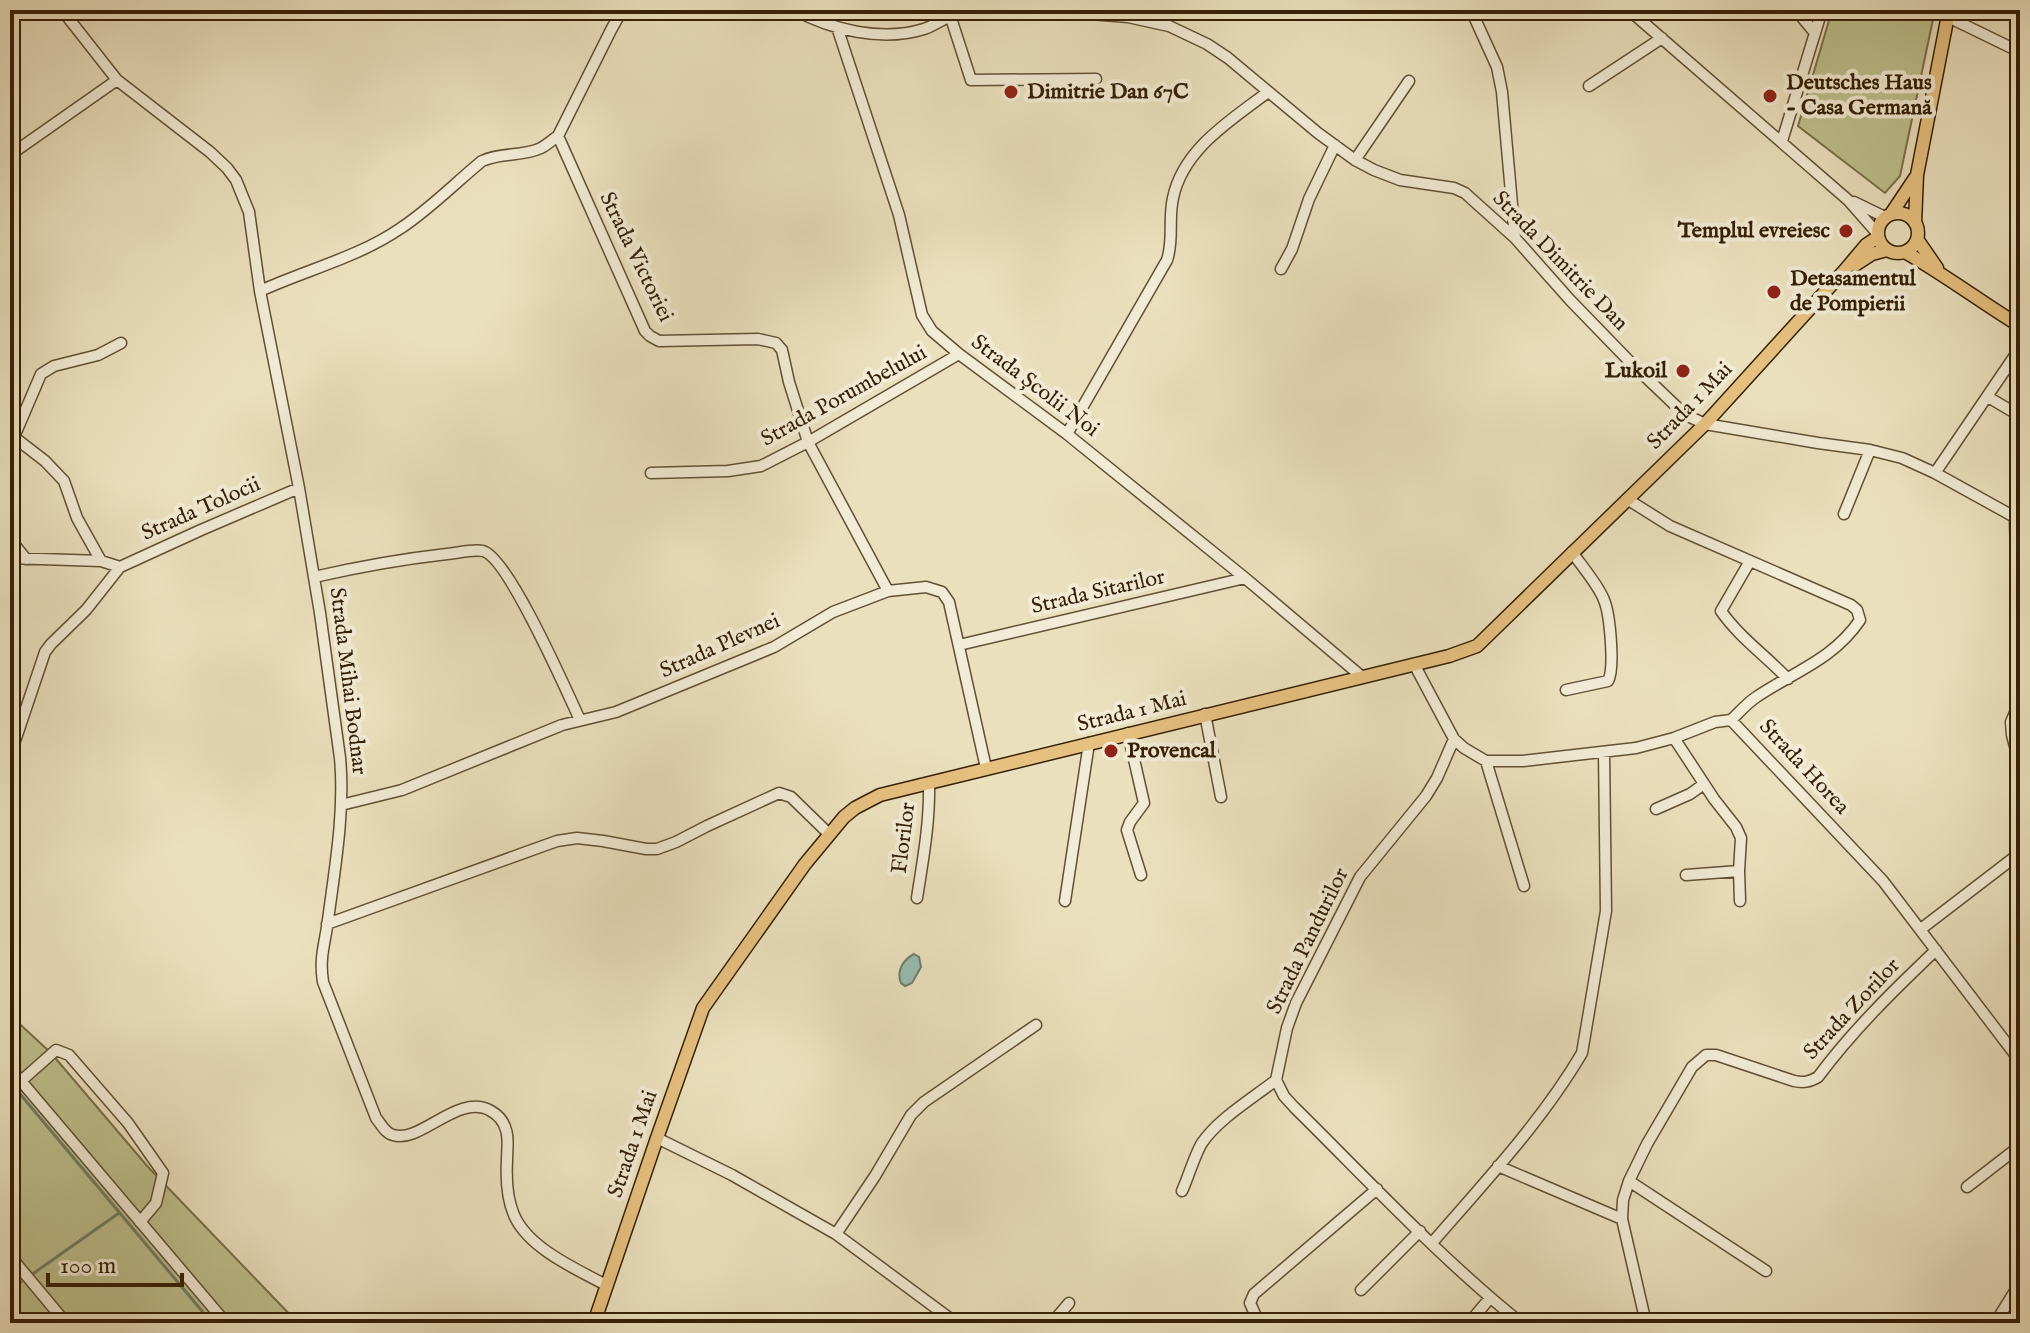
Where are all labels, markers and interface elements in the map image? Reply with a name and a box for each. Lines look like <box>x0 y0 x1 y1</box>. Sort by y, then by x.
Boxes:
place label: Deutsches Haus - Casa Germană <box>1786 69 1932 122</box>
place label: Dimitrie Dan 67C <box>1027 78 1189 106</box>
marker: Dimitrie Dan 67C <box>1002 83 1020 101</box>
marker: Deutsches Haus - Casa Germană <box>1761 87 1779 105</box>
street label: Strada Dimitrie Dan <box>1486 185 1634 337</box>
street label: Strada Victoriei <box>592 187 680 327</box>
place label: Templul evreiesc <box>1677 217 1831 245</box>
marker: Templul evreiesc <box>1837 222 1855 240</box>
place label: Detasamentul de Pompierii <box>1790 265 1917 318</box>
marker: Detasamentul de Pompierii <box>1765 283 1783 301</box>
street label: Strada Școlii Noi <box>965 329 1105 443</box>
street label: Strada Porumbelului <box>756 339 932 453</box>
street label: Strada 1 Mai <box>1641 356 1739 456</box>
place label: Lukoil <box>1605 357 1668 385</box>
marker: Lukoil <box>1674 362 1692 380</box>
street label: Strada Tolocii <box>137 470 265 548</box>
street label: Strada Sitarilor <box>1028 563 1168 621</box>
street label: Strada Mihai Bodnar <box>323 586 373 776</box>
street label: Strada Plevnei <box>656 607 785 685</box>
street label: Strada 1 Mai <box>1074 685 1190 739</box>
street label: Strada Horea <box>1753 713 1856 821</box>
place label: Provencal <box>1127 737 1217 765</box>
marker: Provencal <box>1102 742 1120 760</box>
street label: Florilor <box>886 801 922 875</box>
street label: Strada Pandurilor <box>1261 863 1355 1019</box>
street label: Strada Zorilor <box>1798 952 1906 1066</box>
street label: Strada 1 Mai <box>602 1087 664 1201</box>
scale bar <box>48 1237 182 1287</box>
text: 100 m <box>60 1251 116 1282</box>

